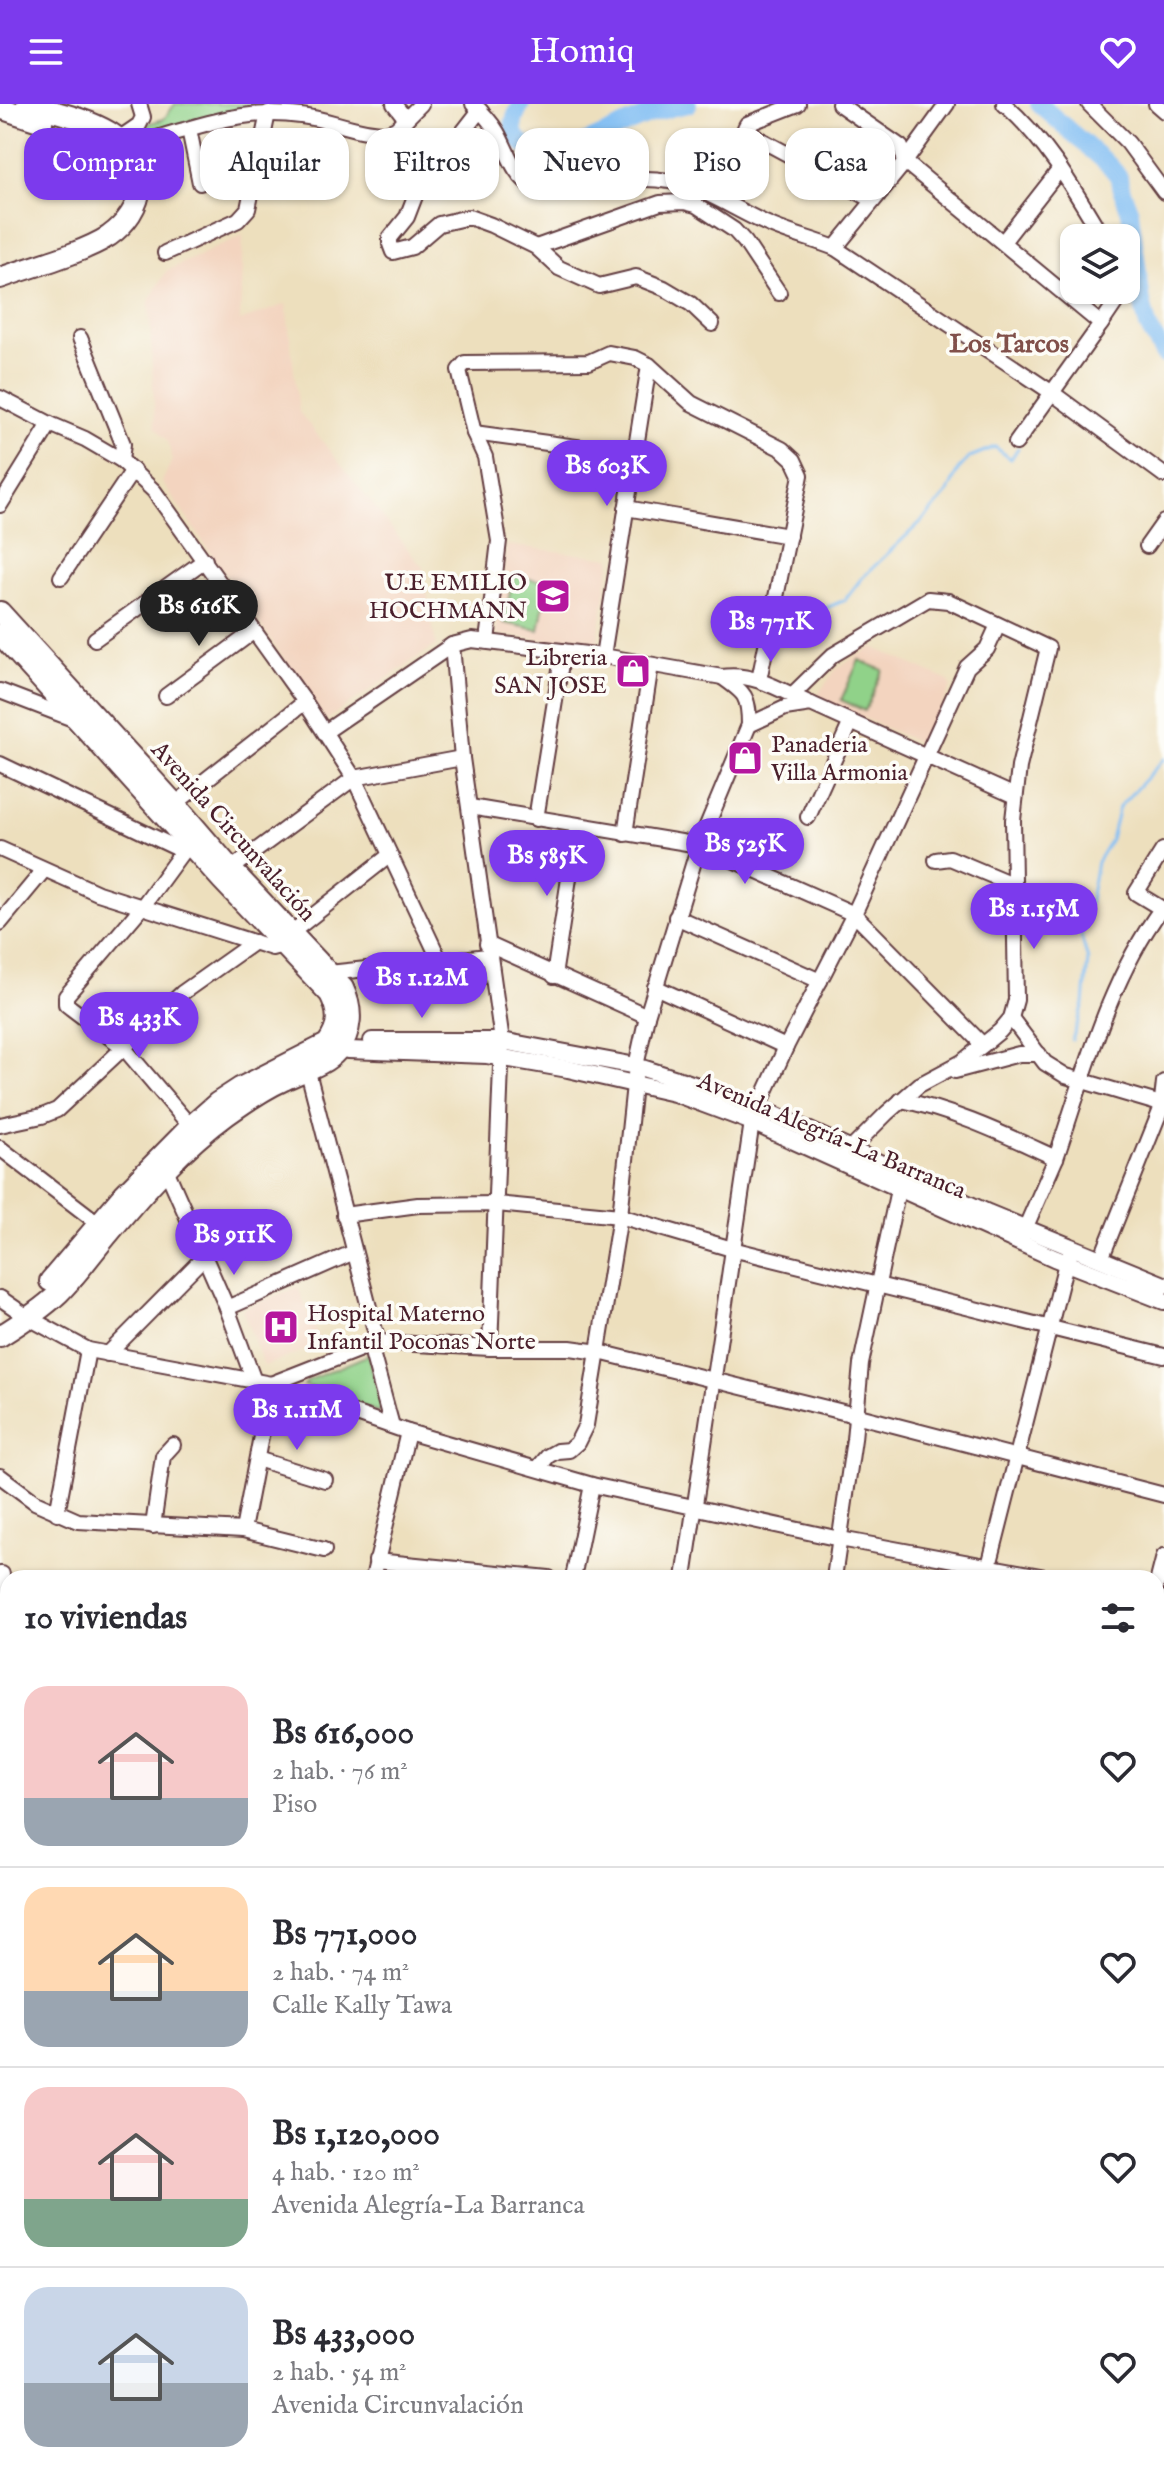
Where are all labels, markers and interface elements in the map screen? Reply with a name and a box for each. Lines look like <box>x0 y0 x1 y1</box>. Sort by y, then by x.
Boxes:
text: Homiq <box>530 29 634 75</box>
icon: menu <box>24 30 68 74</box>
icon: heart <box>1096 30 1140 74</box>
chip: Comprar <box>24 128 184 200</box>
chip: Alquilar <box>200 128 349 200</box>
chip: Filtros <box>365 128 499 200</box>
chip: Nuevo <box>515 128 649 200</box>
chip: Piso <box>665 128 769 200</box>
chip: Casa <box>785 128 895 200</box>
map controls <box>1060 224 1140 304</box>
button: layers <box>1060 224 1140 304</box>
district label: Los Tarcos <box>949 328 1069 361</box>
pin: Bs 603K <box>533 440 681 508</box>
text: Bs 603K <box>565 449 649 482</box>
place label: U.E EMILIO HOCHMANN <box>369 568 527 627</box>
school or university icon: U.E EMILIO HOCHMANN <box>534 577 572 615</box>
pin: Bs 616K <box>125 580 273 648</box>
text: Bs 616K <box>158 589 240 622</box>
pin: Bs 771K <box>697 596 845 664</box>
text: Bs 771K <box>729 605 813 638</box>
place label: Libreria SAN JOSE <box>494 643 608 702</box>
shop icon: Libreria SAN JOSE <box>614 652 652 690</box>
place label: Panaderia Villa Armonia <box>770 730 908 789</box>
street label: Avenida Circunvalación <box>143 735 322 929</box>
shop icon: Panaderia Villa Armonia <box>726 739 764 777</box>
pin: Bs 525K <box>671 818 819 886</box>
text: Bs 525K <box>704 827 786 860</box>
pin: Bs 585K <box>473 830 621 898</box>
text: Bs 585K <box>507 839 587 872</box>
pin: Bs 1.15M <box>951 883 1117 951</box>
text: Bs 1.15M <box>989 892 1079 925</box>
pin: Bs 1.12M <box>339 952 505 1020</box>
text: Bs 1.12M <box>375 961 469 994</box>
pin: Bs 433K <box>65 992 213 1060</box>
text: Bs 433K <box>98 1001 181 1034</box>
street label: Avenida Alegría-La Barranca <box>692 1065 971 1207</box>
pin: Bs 911K <box>160 1209 308 1277</box>
text: Bs 911K <box>193 1218 275 1251</box>
place label: Hospital Materno Infantil Poconas Norte <box>307 1299 536 1358</box>
hospital icon: Hospital Materno Infantil Poconas Norte <box>262 1308 300 1346</box>
pin: Bs 1.11M <box>214 1384 380 1452</box>
text: Bs 1.11M <box>251 1393 343 1426</box>
icon: filters <box>1096 1596 1140 1640</box>
text: 10 viviendas <box>24 1597 187 1640</box>
text: Bs 616,000 <box>272 1712 414 1755</box>
icon: home <box>88 1718 184 1814</box>
icon: heart <box>1096 1744 1140 1788</box>
text: 2 hab. · 76 m² <box>272 1755 408 1788</box>
text: Piso <box>272 1788 317 1821</box>
text: Bs 771,000 <box>272 1913 418 1956</box>
icon: home <box>88 1919 184 2015</box>
icon: heart <box>1096 1945 1140 1989</box>
text: 2 hab. · 74 m² <box>272 1956 409 1989</box>
text: Calle Kally Tawa <box>272 1989 452 2022</box>
text: Bs 1,120,000 <box>272 2113 440 2156</box>
icon: home <box>88 2119 184 2215</box>
icon: heart <box>1096 2145 1140 2189</box>
text: 4 hab. · 120 m² <box>272 2156 420 2189</box>
text: Avenida Alegría-La Barranca <box>272 2189 585 2222</box>
text: Bs 433,000 <box>272 2313 415 2356</box>
icon: home <box>88 2319 184 2415</box>
icon: heart <box>1096 2345 1140 2389</box>
text: 2 hab. · 54 m² <box>272 2356 407 2389</box>
text: Avenida Circunvalación <box>272 2389 524 2422</box>

